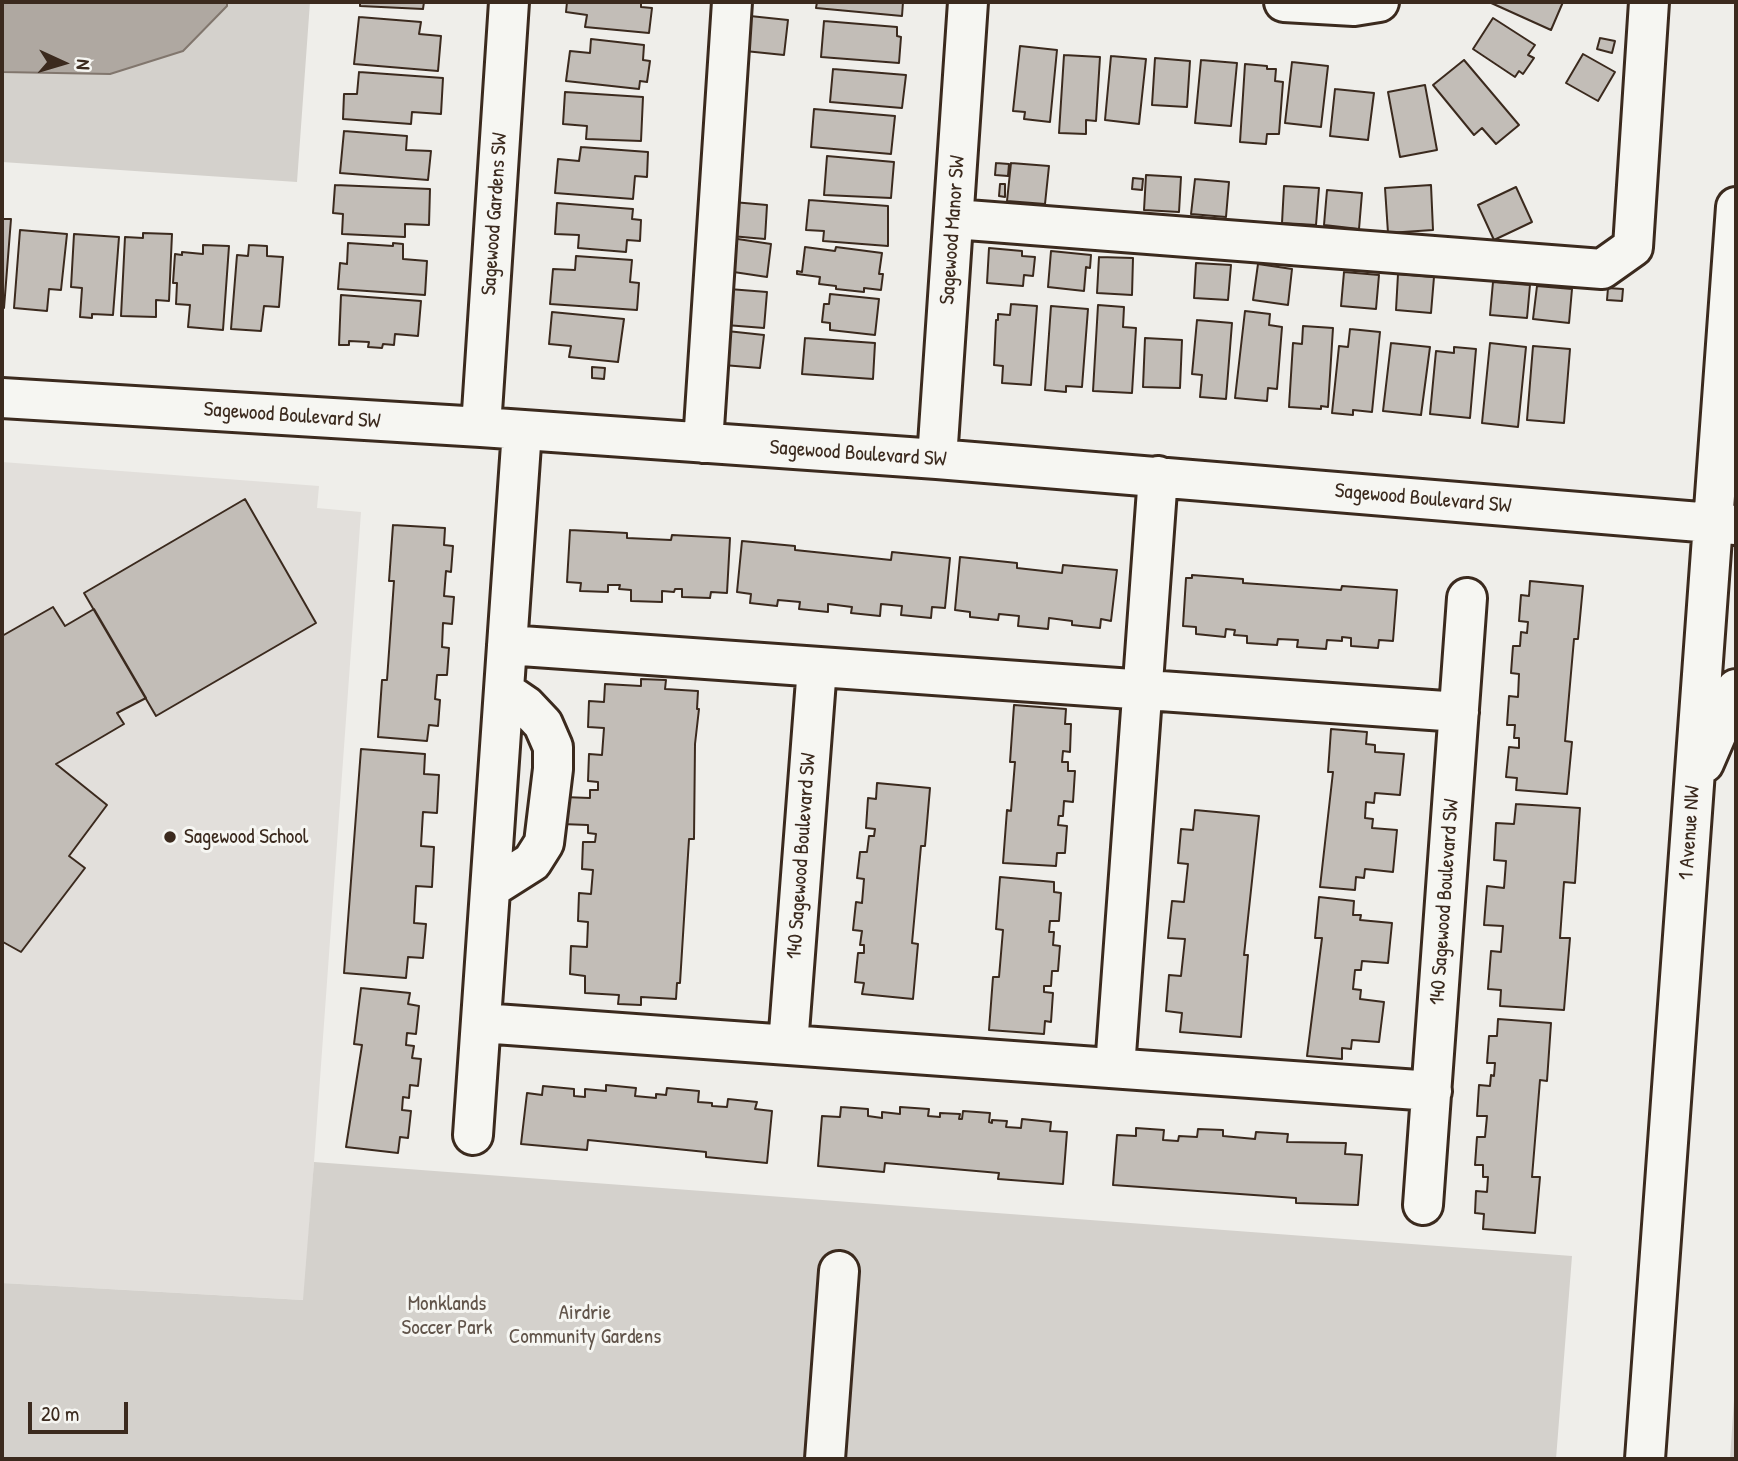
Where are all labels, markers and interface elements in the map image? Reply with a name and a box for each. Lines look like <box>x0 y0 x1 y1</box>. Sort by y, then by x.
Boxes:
north arrow <box>28 28 98 98</box>
text: N <box>71 59 97 70</box>
street label: Sagewood Gardens SW <box>477 132 513 296</box>
street label: Sagewood Manor SW <box>935 155 971 305</box>
street label: Sagewood Boulevard SW <box>203 397 381 435</box>
street label: Sagewood Boulevard SW <box>769 435 947 473</box>
street label: Sagewood Boulevard SW <box>1334 479 1512 519</box>
street label: 140 Sagewood Boulevard SW <box>782 752 822 960</box>
street label: 1 Avenue NW <box>1674 785 1706 881</box>
street label: 140 Sagewood Boulevard SW <box>1425 798 1465 1006</box>
place label: Sagewood School <box>184 824 308 850</box>
marker: Sagewood School <box>162 829 178 845</box>
park label: Monklands Soccer Park <box>402 1291 492 1341</box>
park label: Airdrie Community Gardens <box>509 1300 661 1350</box>
scale bar <box>32 1388 131 1432</box>
text: 20 m <box>41 1399 79 1428</box>

